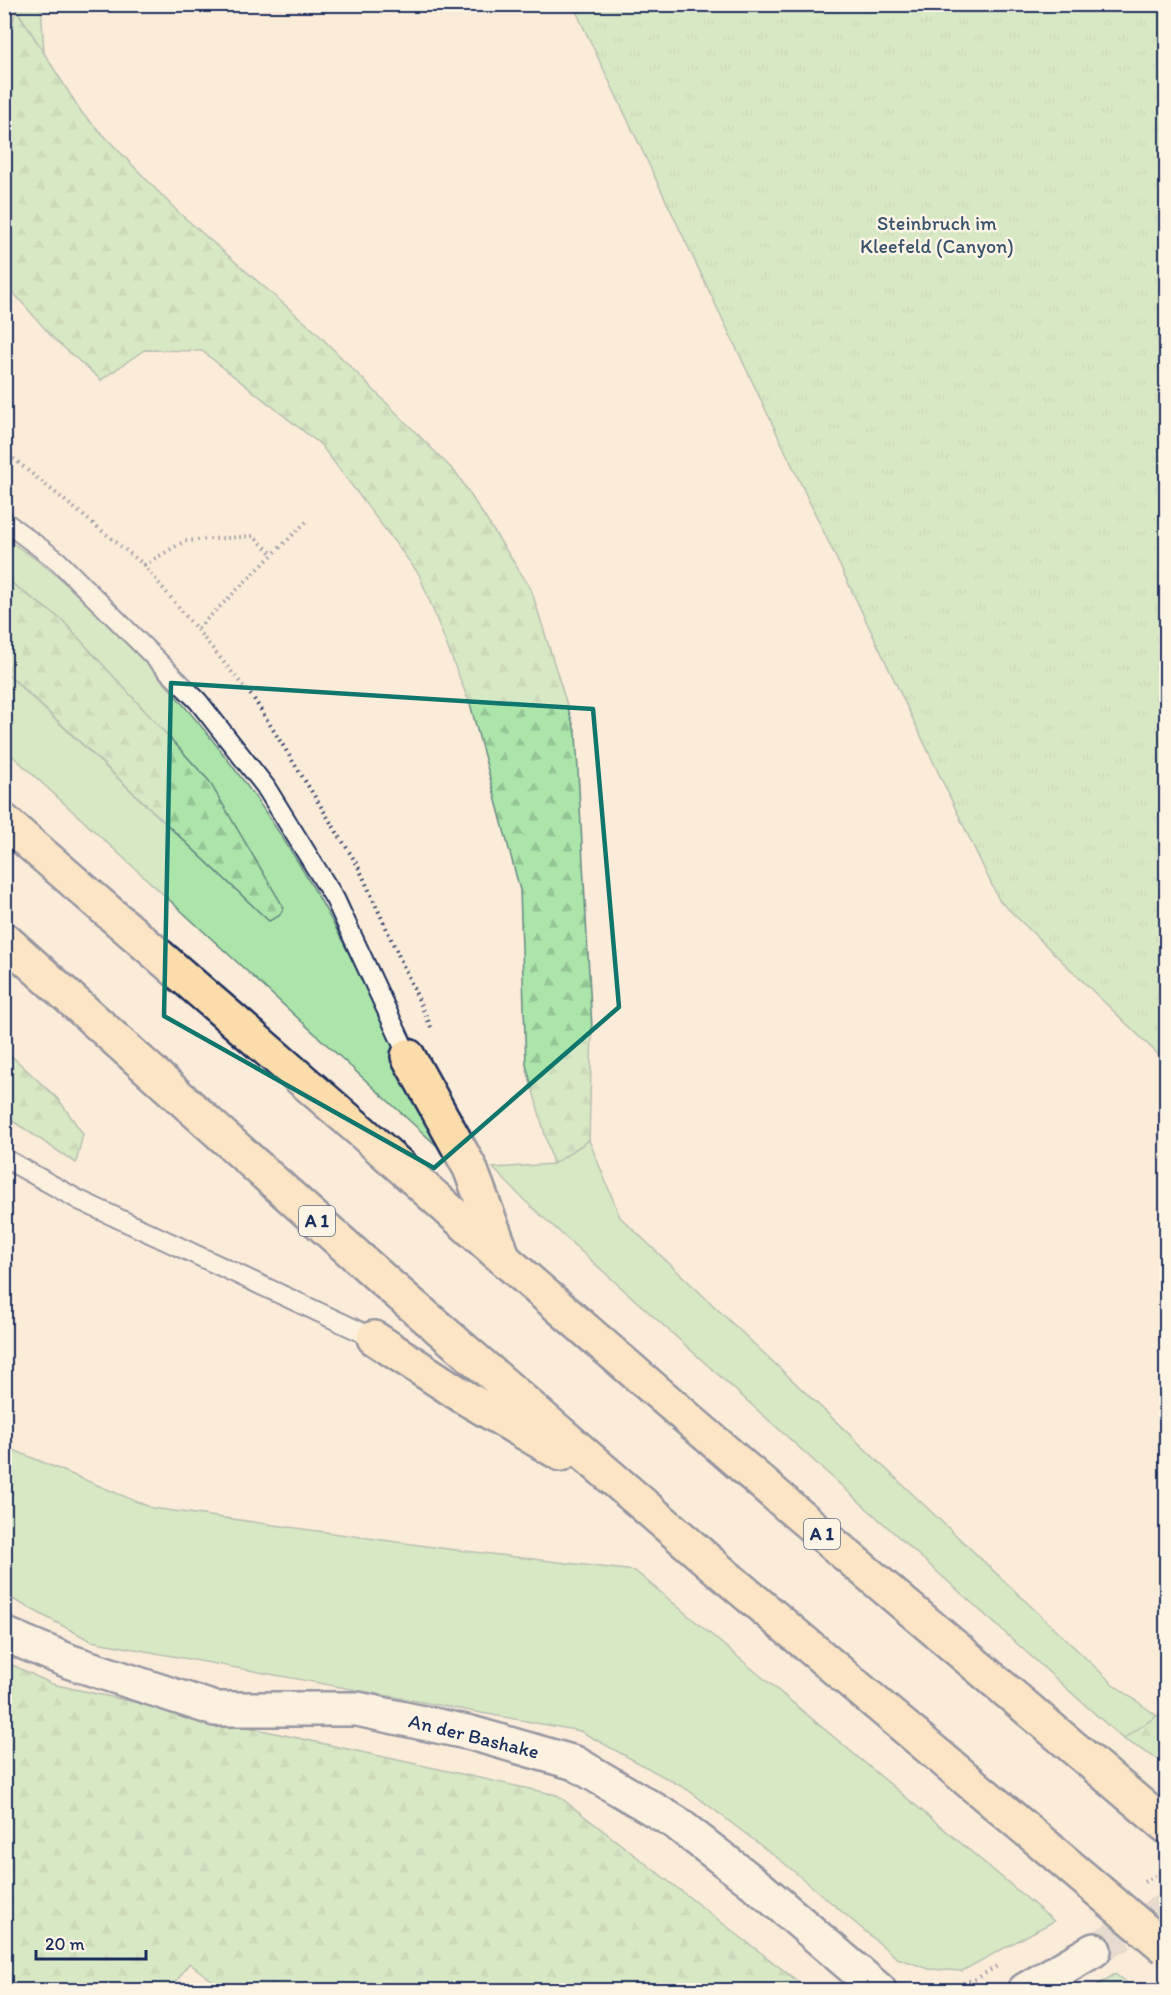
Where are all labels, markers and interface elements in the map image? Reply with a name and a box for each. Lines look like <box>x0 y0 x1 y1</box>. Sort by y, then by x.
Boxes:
park label: Steinbruch im Kleefeld (Canyon) <box>860 211 1014 258</box>
road number: A 1 <box>299 1206 335 1236</box>
road number: A 1 <box>804 1519 840 1549</box>
street label: An der Bashake <box>406 1708 542 1764</box>
scale bar <box>36 1923 146 1961</box>
text: 20 m <box>45 1933 85 1955</box>

